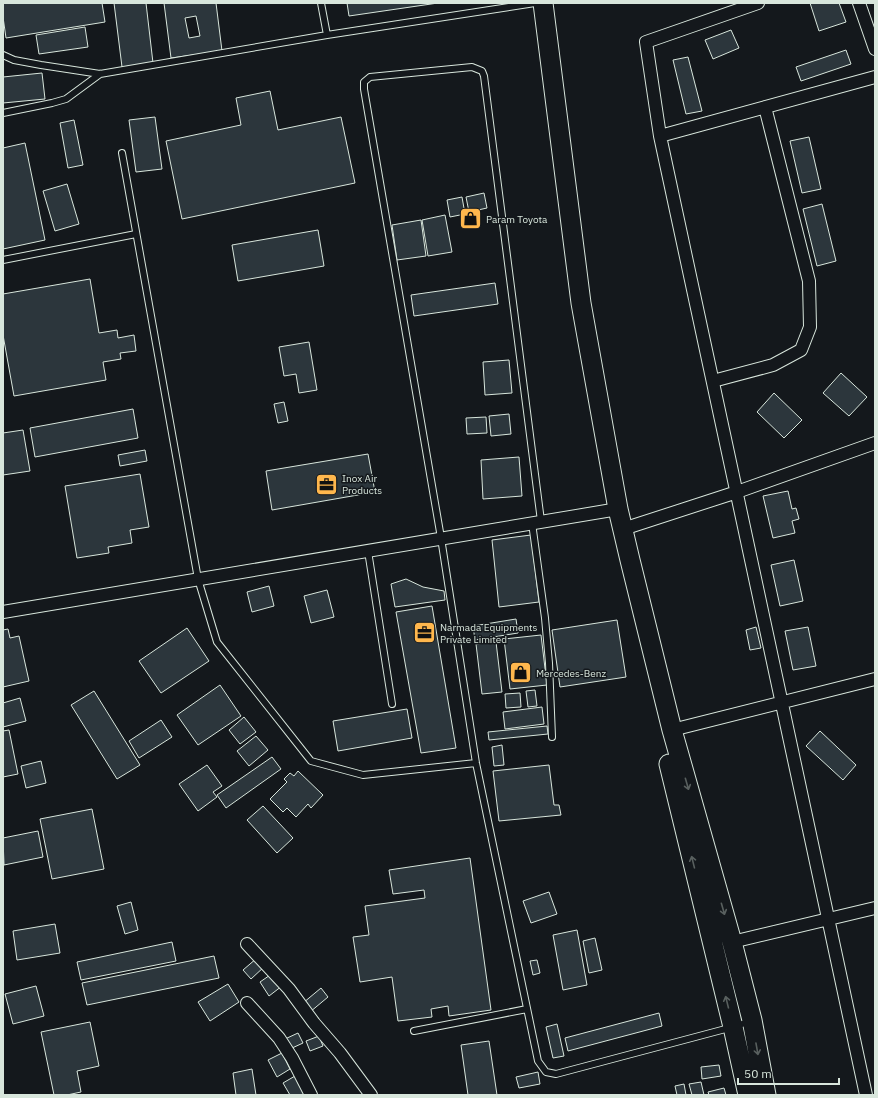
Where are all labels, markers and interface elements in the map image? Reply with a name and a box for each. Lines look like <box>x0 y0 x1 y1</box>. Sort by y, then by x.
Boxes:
shop icon: Param Toyota <box>457 206 483 232</box>
place label: Param Toyota <box>486 213 548 226</box>
office icon: Inox Air Products <box>314 471 340 497</box>
place label: Inox Air Products <box>342 472 382 497</box>
office icon: Narmada Equipments Private Limited <box>411 620 437 646</box>
place label: Narmada Equipments Private Limited <box>440 621 538 646</box>
shop icon: Mercedes-Benz <box>508 660 534 686</box>
place label: Mercedes-Benz <box>536 667 606 680</box>
one-way arrow <box>684 777 691 790</box>
one-way arrow <box>688 856 696 869</box>
one-way arrow <box>720 902 727 915</box>
one-way arrow <box>722 996 730 1009</box>
one-way arrow <box>754 1042 762 1055</box>
scale bar <box>738 1060 839 1086</box>
text: 50 m <box>744 1066 772 1081</box>

